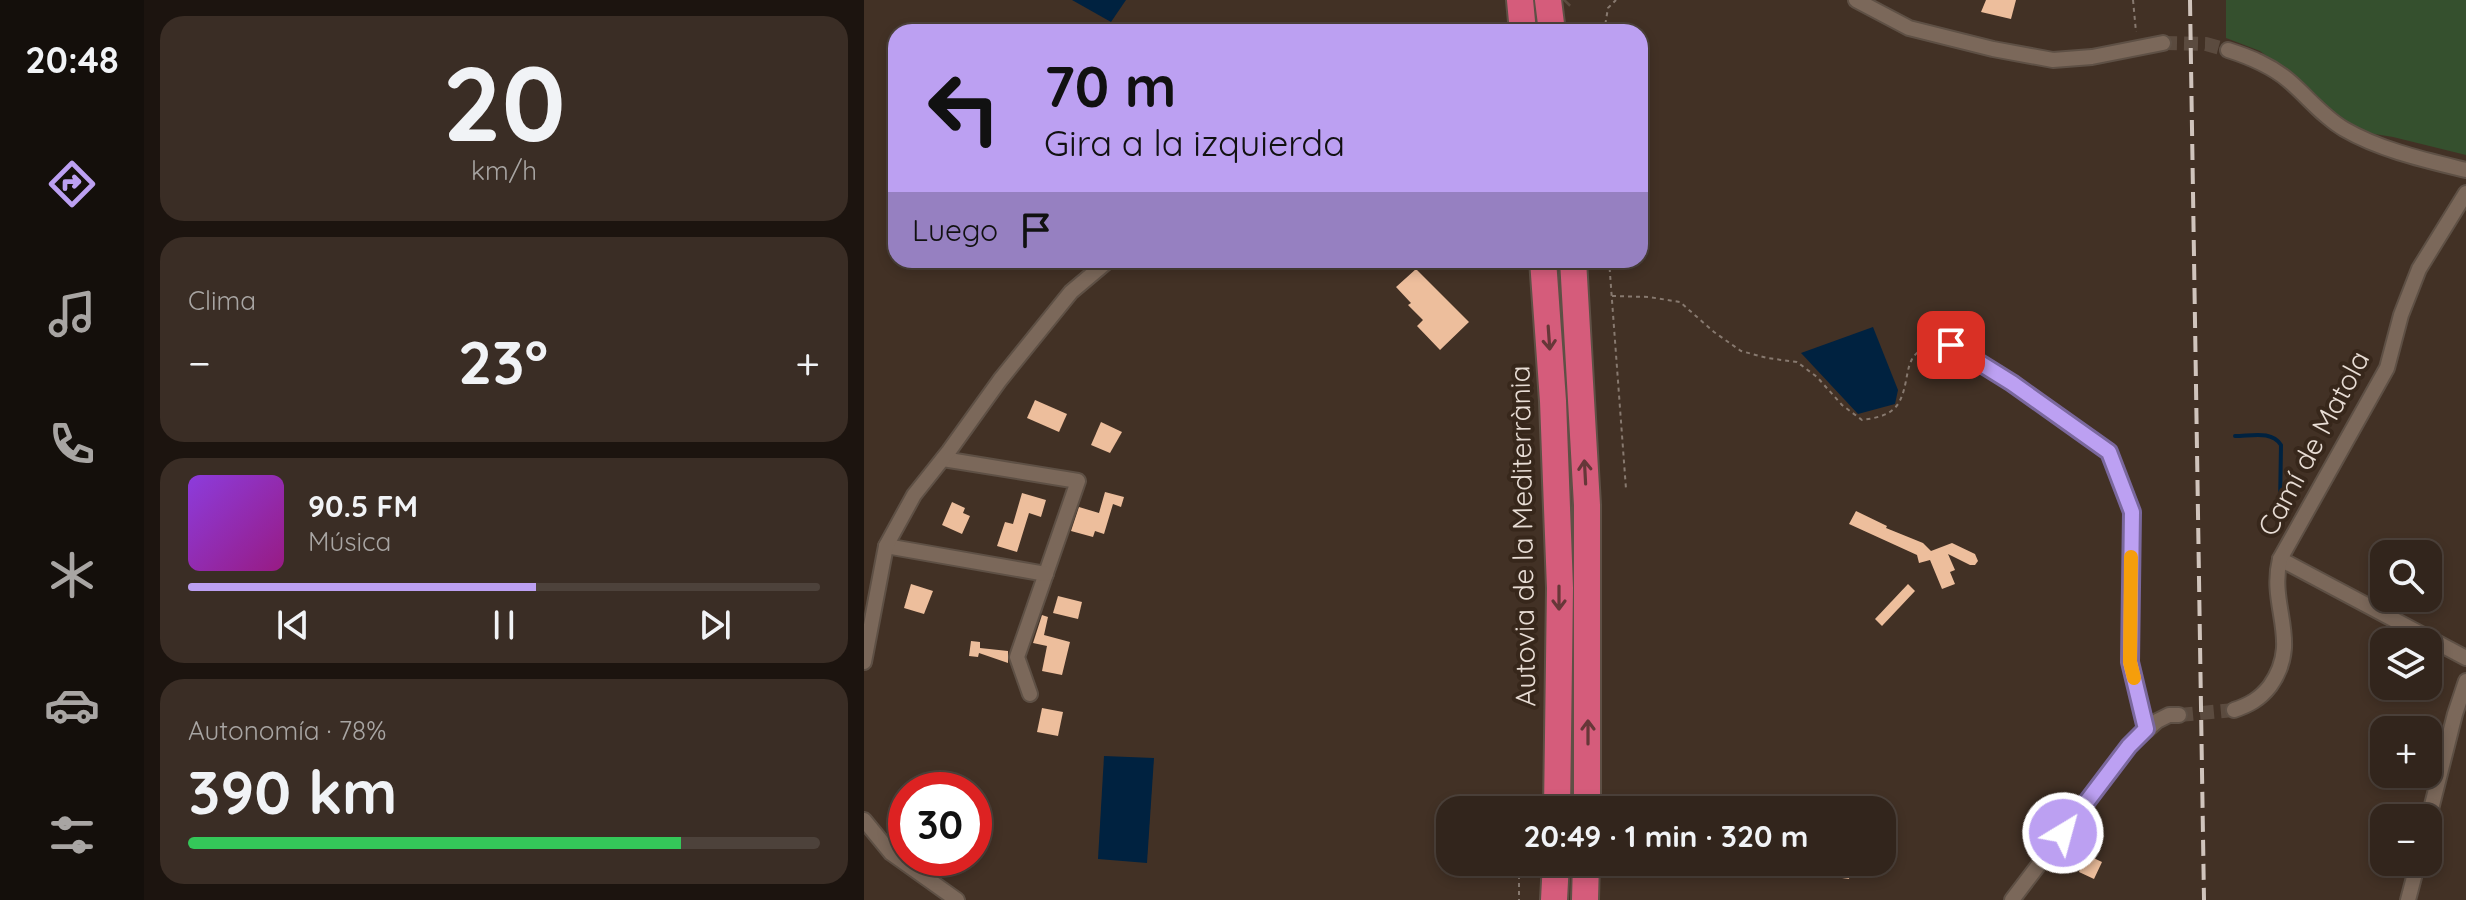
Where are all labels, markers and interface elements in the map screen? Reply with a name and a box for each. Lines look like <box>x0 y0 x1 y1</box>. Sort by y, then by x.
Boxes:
text: 20:48 <box>25 37 119 82</box>
text: 20 <box>442 37 566 167</box>
text: 70 m <box>1044 51 1176 121</box>
icon: left <box>912 56 1016 160</box>
text: Gira a la izquierda <box>1044 120 1345 165</box>
text: km/h <box>471 154 537 187</box>
icon: directions <box>44 156 100 212</box>
icon: arrive <box>1014 208 1058 252</box>
text: Luego <box>912 211 998 249</box>
text: Clima <box>188 284 256 317</box>
icon: music <box>44 286 100 342</box>
pin <box>1917 311 1985 379</box>
icon: arrive <box>1929 323 1973 367</box>
text: 23° <box>458 324 548 399</box>
one-way arrow <box>1542 324 1557 351</box>
text: − <box>188 335 211 390</box>
text: + <box>795 335 820 390</box>
street label: Camí de Matola <box>2250 344 2376 542</box>
street label: Autovia de la Mediterrània <box>1502 365 1542 707</box>
icon: phone <box>44 416 100 472</box>
one-way arrow <box>1577 459 1592 486</box>
text: 90.5 FM <box>308 487 418 525</box>
text: Música <box>308 525 391 558</box>
map controls <box>2370 540 2442 876</box>
button: search <box>2370 540 2442 612</box>
icon: climate <box>44 547 100 603</box>
one-way arrow <box>1551 584 1567 611</box>
icon: previous <box>271 603 315 647</box>
icon: pause <box>482 603 526 647</box>
icon: next <box>693 603 737 647</box>
button: layers <box>2370 628 2442 700</box>
icon: car <box>44 677 100 733</box>
text: Autonomía · 78% <box>188 714 386 747</box>
button: + <box>2370 716 2442 788</box>
one-way arrow <box>1581 719 1596 746</box>
text: 390 km <box>188 754 397 829</box>
speed limit sign: 30 <box>888 772 992 876</box>
position arrow <box>2021 791 2105 875</box>
button: − <box>2370 804 2442 876</box>
icon: filters <box>44 807 100 863</box>
text: 20:49 · 1 min · 320 m <box>1523 817 1809 855</box>

